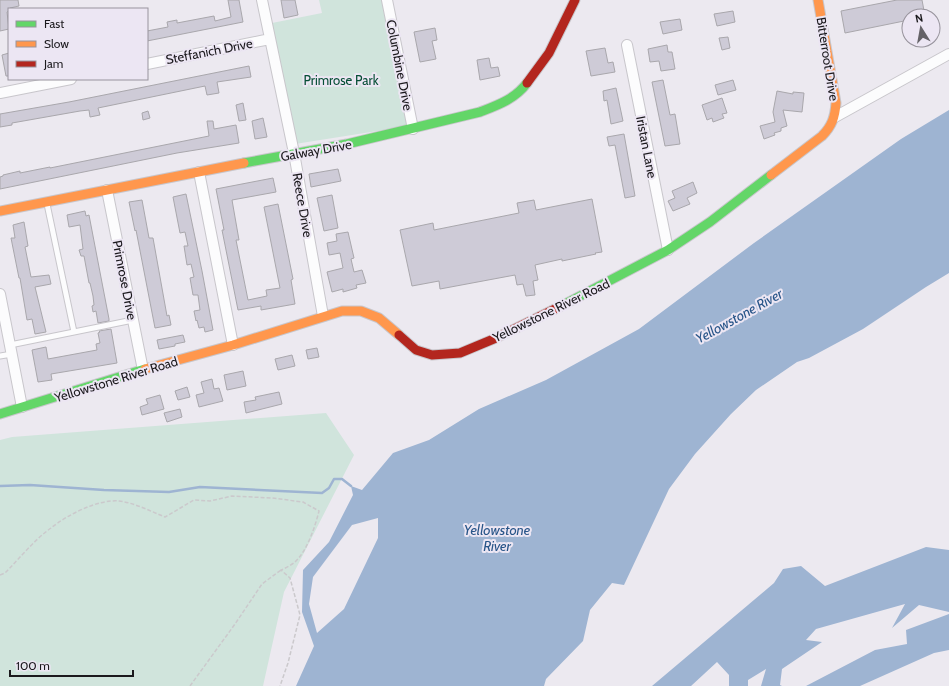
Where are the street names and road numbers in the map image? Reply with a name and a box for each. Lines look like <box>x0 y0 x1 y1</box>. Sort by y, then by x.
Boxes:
street label: Bitterroot Drive <box>813 16 843 102</box>
street label: Columbine Drive <box>383 18 417 112</box>
street label: Steffanich Drive <box>164 35 254 67</box>
street label: Iristan Lane <box>633 115 661 180</box>
street label: Galway Drive <box>279 136 353 164</box>
street label: Reece Drive <box>289 171 317 239</box>
street label: Primrose Drive <box>109 239 141 322</box>
street label: Yellowstone River Road <box>489 275 612 346</box>
street label: Yellowstone River Road <box>52 353 179 406</box>

